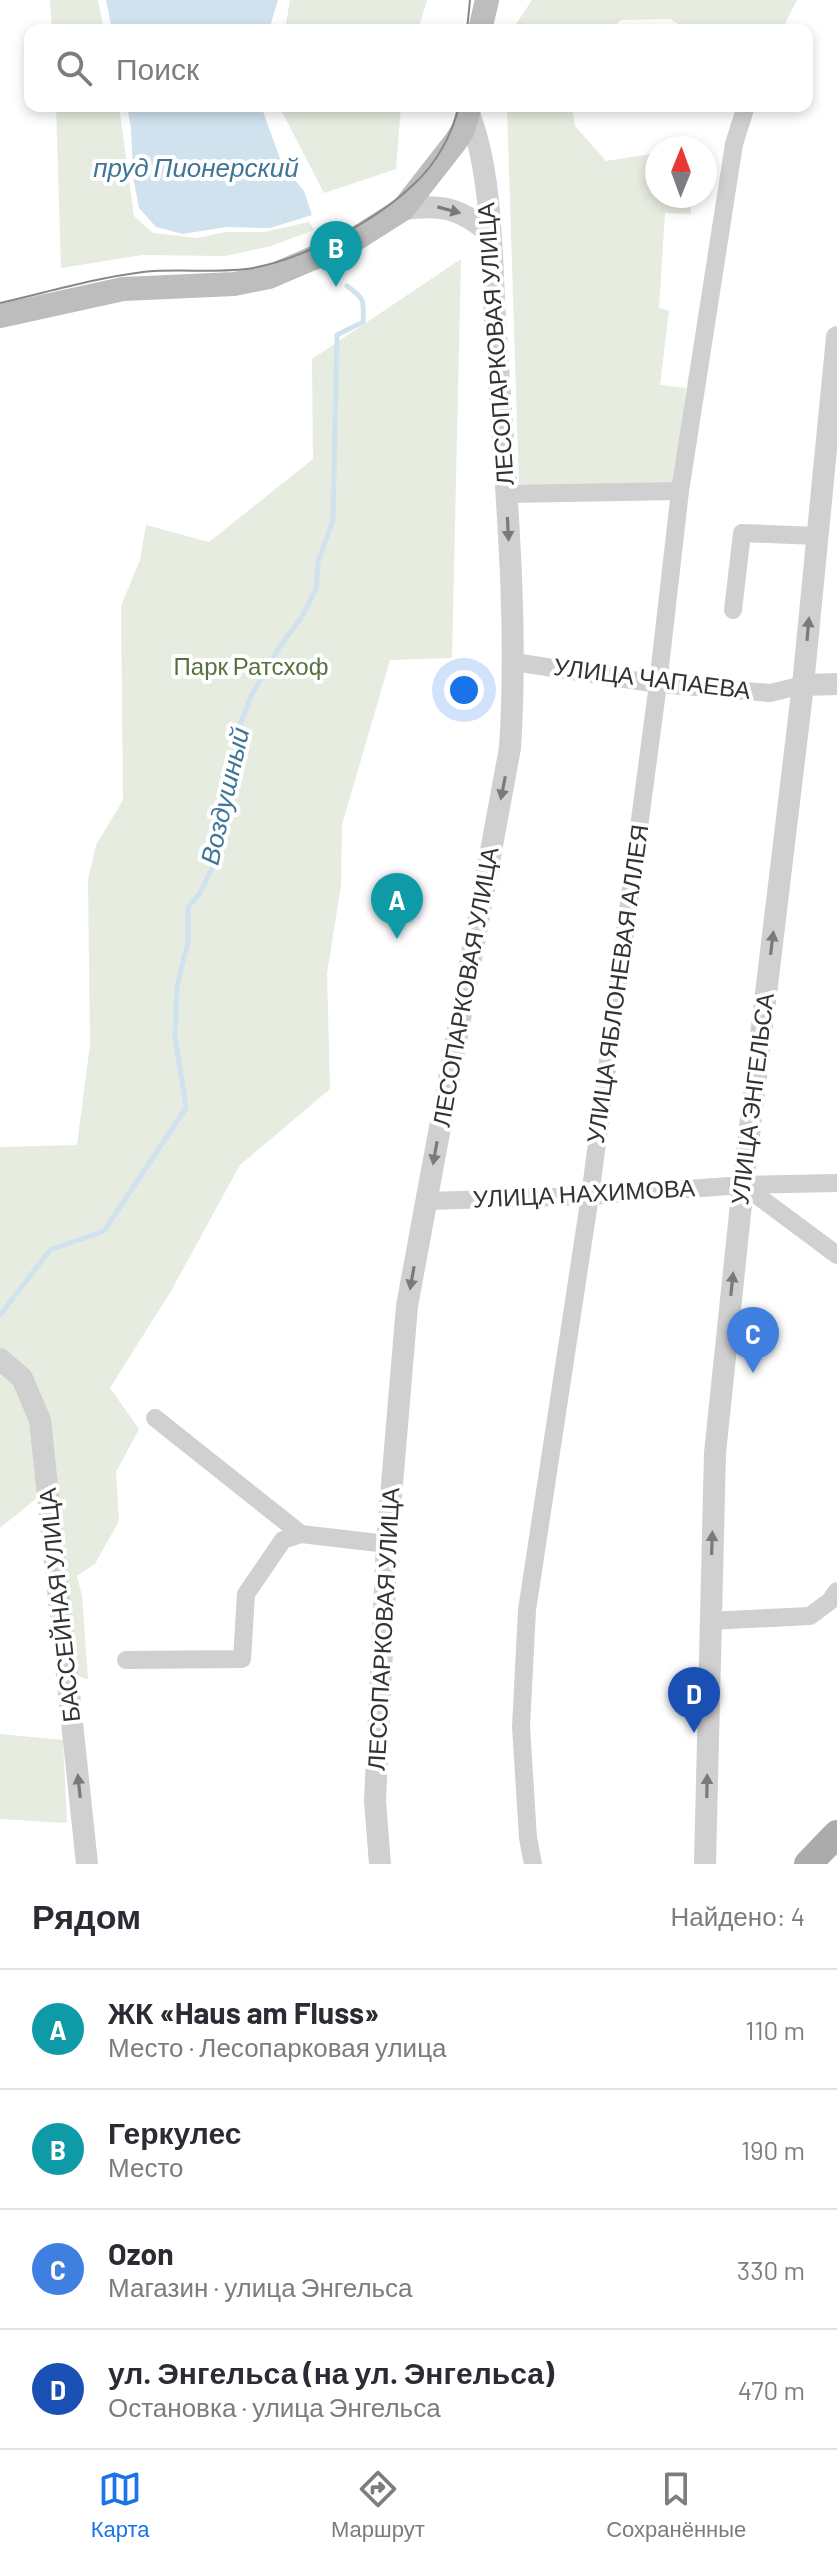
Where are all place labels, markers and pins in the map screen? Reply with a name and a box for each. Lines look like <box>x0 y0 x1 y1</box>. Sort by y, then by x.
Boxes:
pin: B <box>310 221 362 287</box>
pin: A <box>371 873 423 939</box>
pin: C <box>727 1307 779 1373</box>
pin: D <box>668 1667 720 1733</box>

